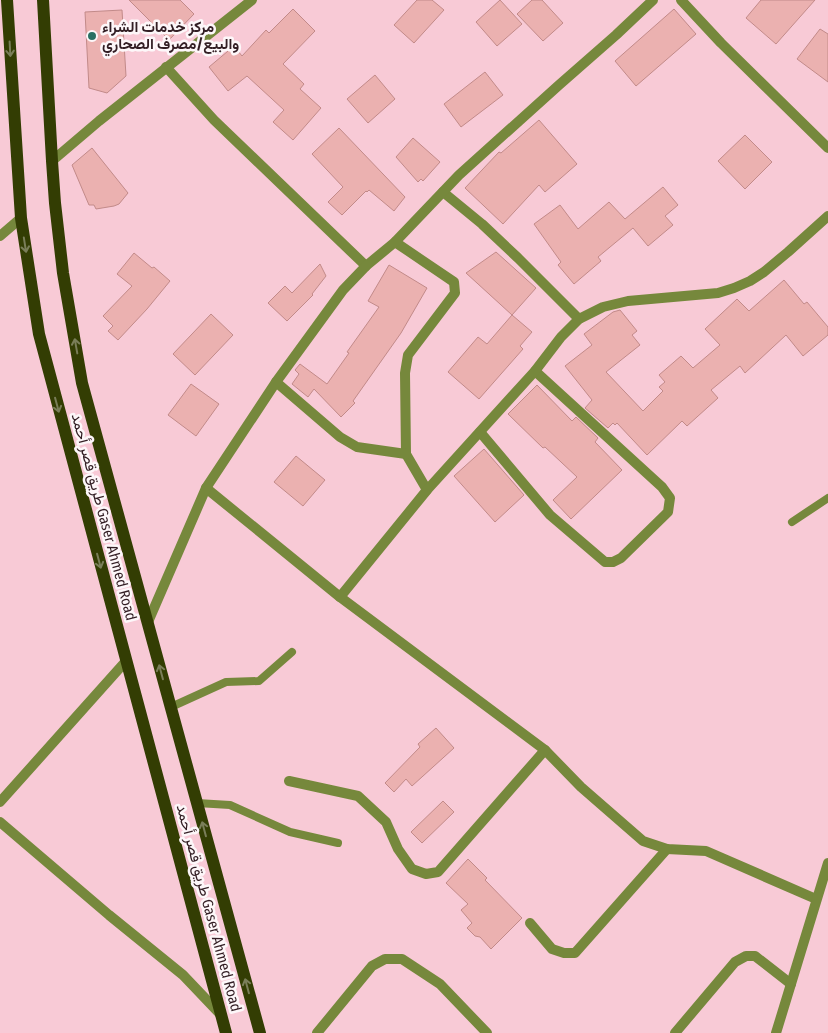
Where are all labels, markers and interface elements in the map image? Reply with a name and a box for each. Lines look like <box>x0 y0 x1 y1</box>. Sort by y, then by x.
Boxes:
place label: مركز خدمات الشراء والبيع/مصرف الصحاري <box>102 18 239 57</box>
marker: مركز خدمات الشراء والبيع/مصرف الصحاري <box>86 30 98 42</box>
one-way arrow <box>6 40 15 56</box>
one-way arrow <box>21 237 31 253</box>
one-way arrow <box>70 338 80 354</box>
one-way arrow <box>53 396 63 412</box>
street label: طريق قصر أحمد Gaser Ahmed Road <box>67 411 140 623</box>
one-way arrow <box>95 553 105 569</box>
one-way arrow <box>156 665 166 681</box>
street label: طريق قصر أحمد Gaser Ahmed Road <box>172 802 245 1014</box>
one-way arrow <box>199 822 208 838</box>
one-way arrow <box>242 978 251 994</box>

